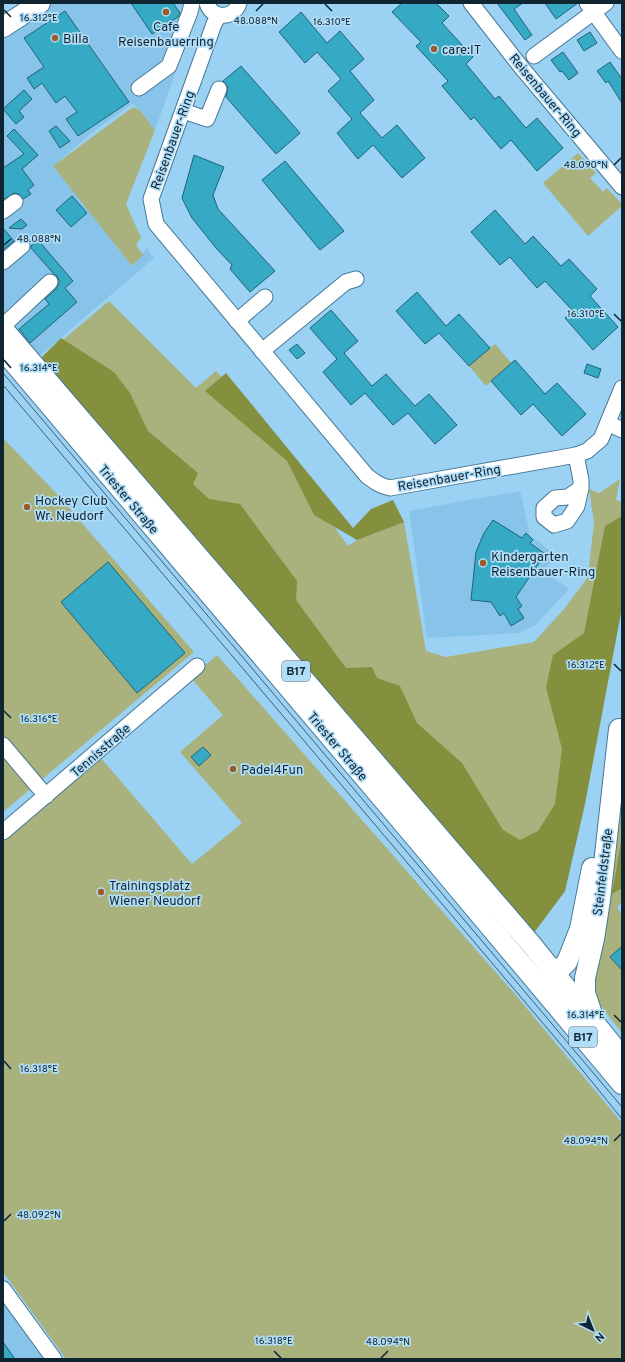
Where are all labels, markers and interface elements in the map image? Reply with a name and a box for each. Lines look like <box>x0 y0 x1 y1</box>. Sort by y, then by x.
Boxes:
marker: Cafe Reisenbauerring <box>161 7 171 17</box>
text: 16.312°E <box>20 12 58 25</box>
text: 48.088°N <box>234 15 278 28</box>
text: 16.310°E <box>313 16 351 29</box>
place label: Cafe Reisenbauerring <box>118 20 214 51</box>
place label: Billa <box>63 32 88 48</box>
marker: Billa <box>50 33 60 43</box>
place label: care:IT <box>442 43 481 59</box>
marker: care:IT <box>429 44 439 54</box>
street label: Reisenbauer-Ring <box>505 51 584 141</box>
street label: Reisenbauer-Ring <box>149 89 199 192</box>
text: 48.090°N <box>564 159 608 172</box>
text: 48.088°N <box>17 233 61 246</box>
text: 16.310°E <box>567 308 605 321</box>
text: 16.314°E <box>20 362 58 375</box>
street label: Triester Straße <box>94 462 161 538</box>
street label: Reisenbauer-Ring <box>397 462 502 496</box>
place label: Hockey Club Wr. Neudorf <box>35 494 108 525</box>
marker: Hockey Club Wr. Neudorf <box>22 502 32 512</box>
place label: Kindergarten Reisenbauer-Ring <box>491 550 595 581</box>
marker: Kindergarten Reisenbauer-Ring <box>478 558 488 568</box>
text: 16.312°E <box>567 659 605 672</box>
road number: B17 <box>282 661 310 681</box>
street label: Triester Straße <box>303 709 370 785</box>
text: 16.316°E <box>20 713 58 726</box>
street label: Tennisstraße <box>68 721 134 782</box>
place label: Padel4Fun <box>241 763 303 779</box>
marker: Padel4Fun <box>228 764 238 774</box>
street label: Steinfeldstraße <box>591 828 617 917</box>
place label: Trainingsplatz Wiener Neudorf <box>109 879 201 910</box>
marker: Trainingsplatz Wiener Neudorf <box>96 887 106 897</box>
text: 16.314°E <box>567 1009 605 1022</box>
road number: B17 <box>569 1027 597 1047</box>
text: 16.318°E <box>20 1063 58 1076</box>
text: 48.094°N <box>564 1135 608 1148</box>
text: 48.092°N <box>17 1209 61 1222</box>
north arrow <box>573 1310 613 1350</box>
text: N <box>591 1329 607 1344</box>
text: 16.318°E <box>255 1335 293 1348</box>
text: 48.094°N <box>366 1336 410 1349</box>

